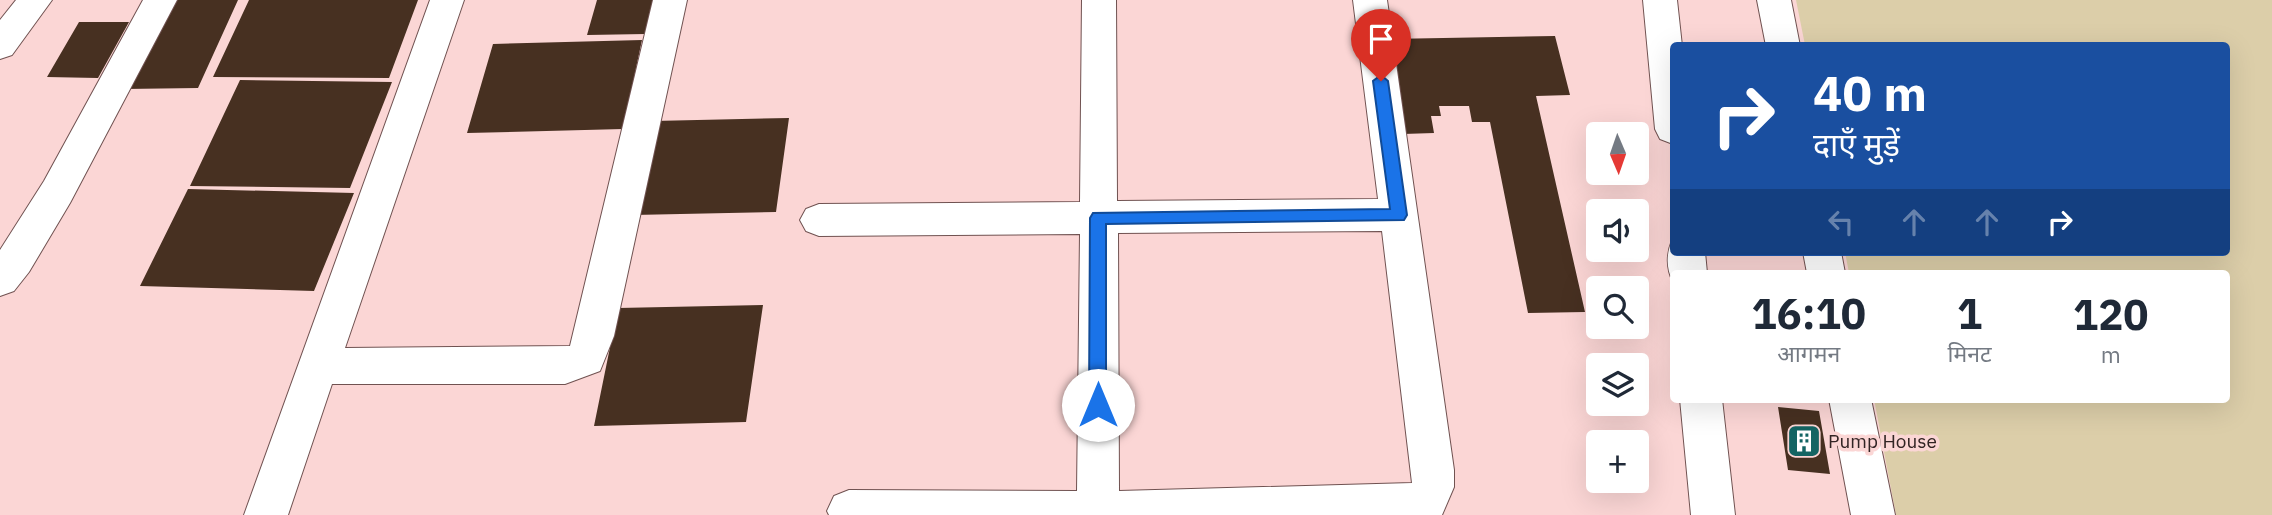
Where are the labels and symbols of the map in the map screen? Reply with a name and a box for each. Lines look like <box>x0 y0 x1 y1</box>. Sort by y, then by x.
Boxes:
pin <box>1351 9 1411 81</box>
north arrow <box>1586 122 1648 186</box>
position arrow <box>1061 368 1135 442</box>
building icon: Pump House <box>1785 422 1823 460</box>
place label: Pump House <box>1828 429 1937 453</box>

